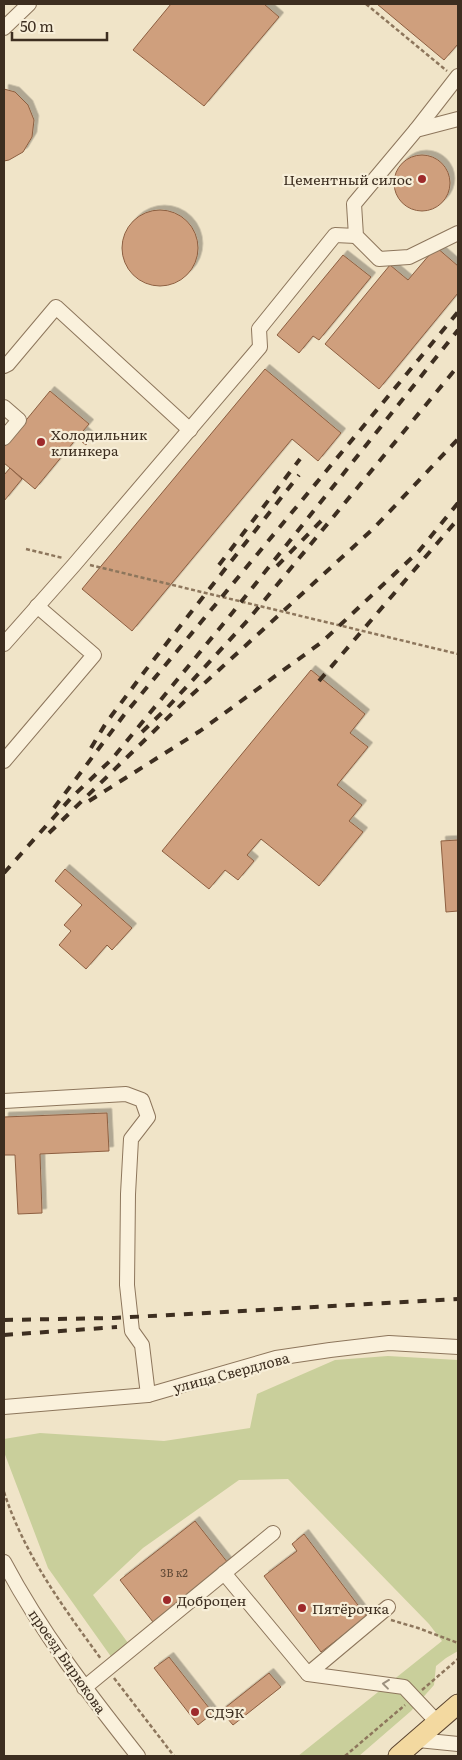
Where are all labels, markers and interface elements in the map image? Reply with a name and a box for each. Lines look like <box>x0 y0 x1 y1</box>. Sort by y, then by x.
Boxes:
scale bar <box>12 10 108 42</box>
text: 50 m <box>20 14 54 37</box>
place label: Цементный силос <box>283 169 412 189</box>
marker: Цементный силос <box>416 173 428 185</box>
place label: Холодильник клинкера <box>51 424 148 460</box>
marker: Холодильник клинкера <box>35 436 47 448</box>
street label: улица Свердлова <box>171 1347 292 1397</box>
house number: 3В к2 <box>160 1564 188 1580</box>
place label: Доброцен <box>177 1590 246 1610</box>
marker: Доброцен <box>161 1594 173 1606</box>
place label: Пятёрочка <box>312 1598 390 1618</box>
marker: Пятёрочка <box>296 1602 308 1614</box>
street label: проезд Бирюкова <box>24 1605 112 1718</box>
one-way arrow <box>382 1680 391 1690</box>
place label: СДЭК <box>205 1702 245 1722</box>
marker: СДЭК <box>189 1706 201 1718</box>

